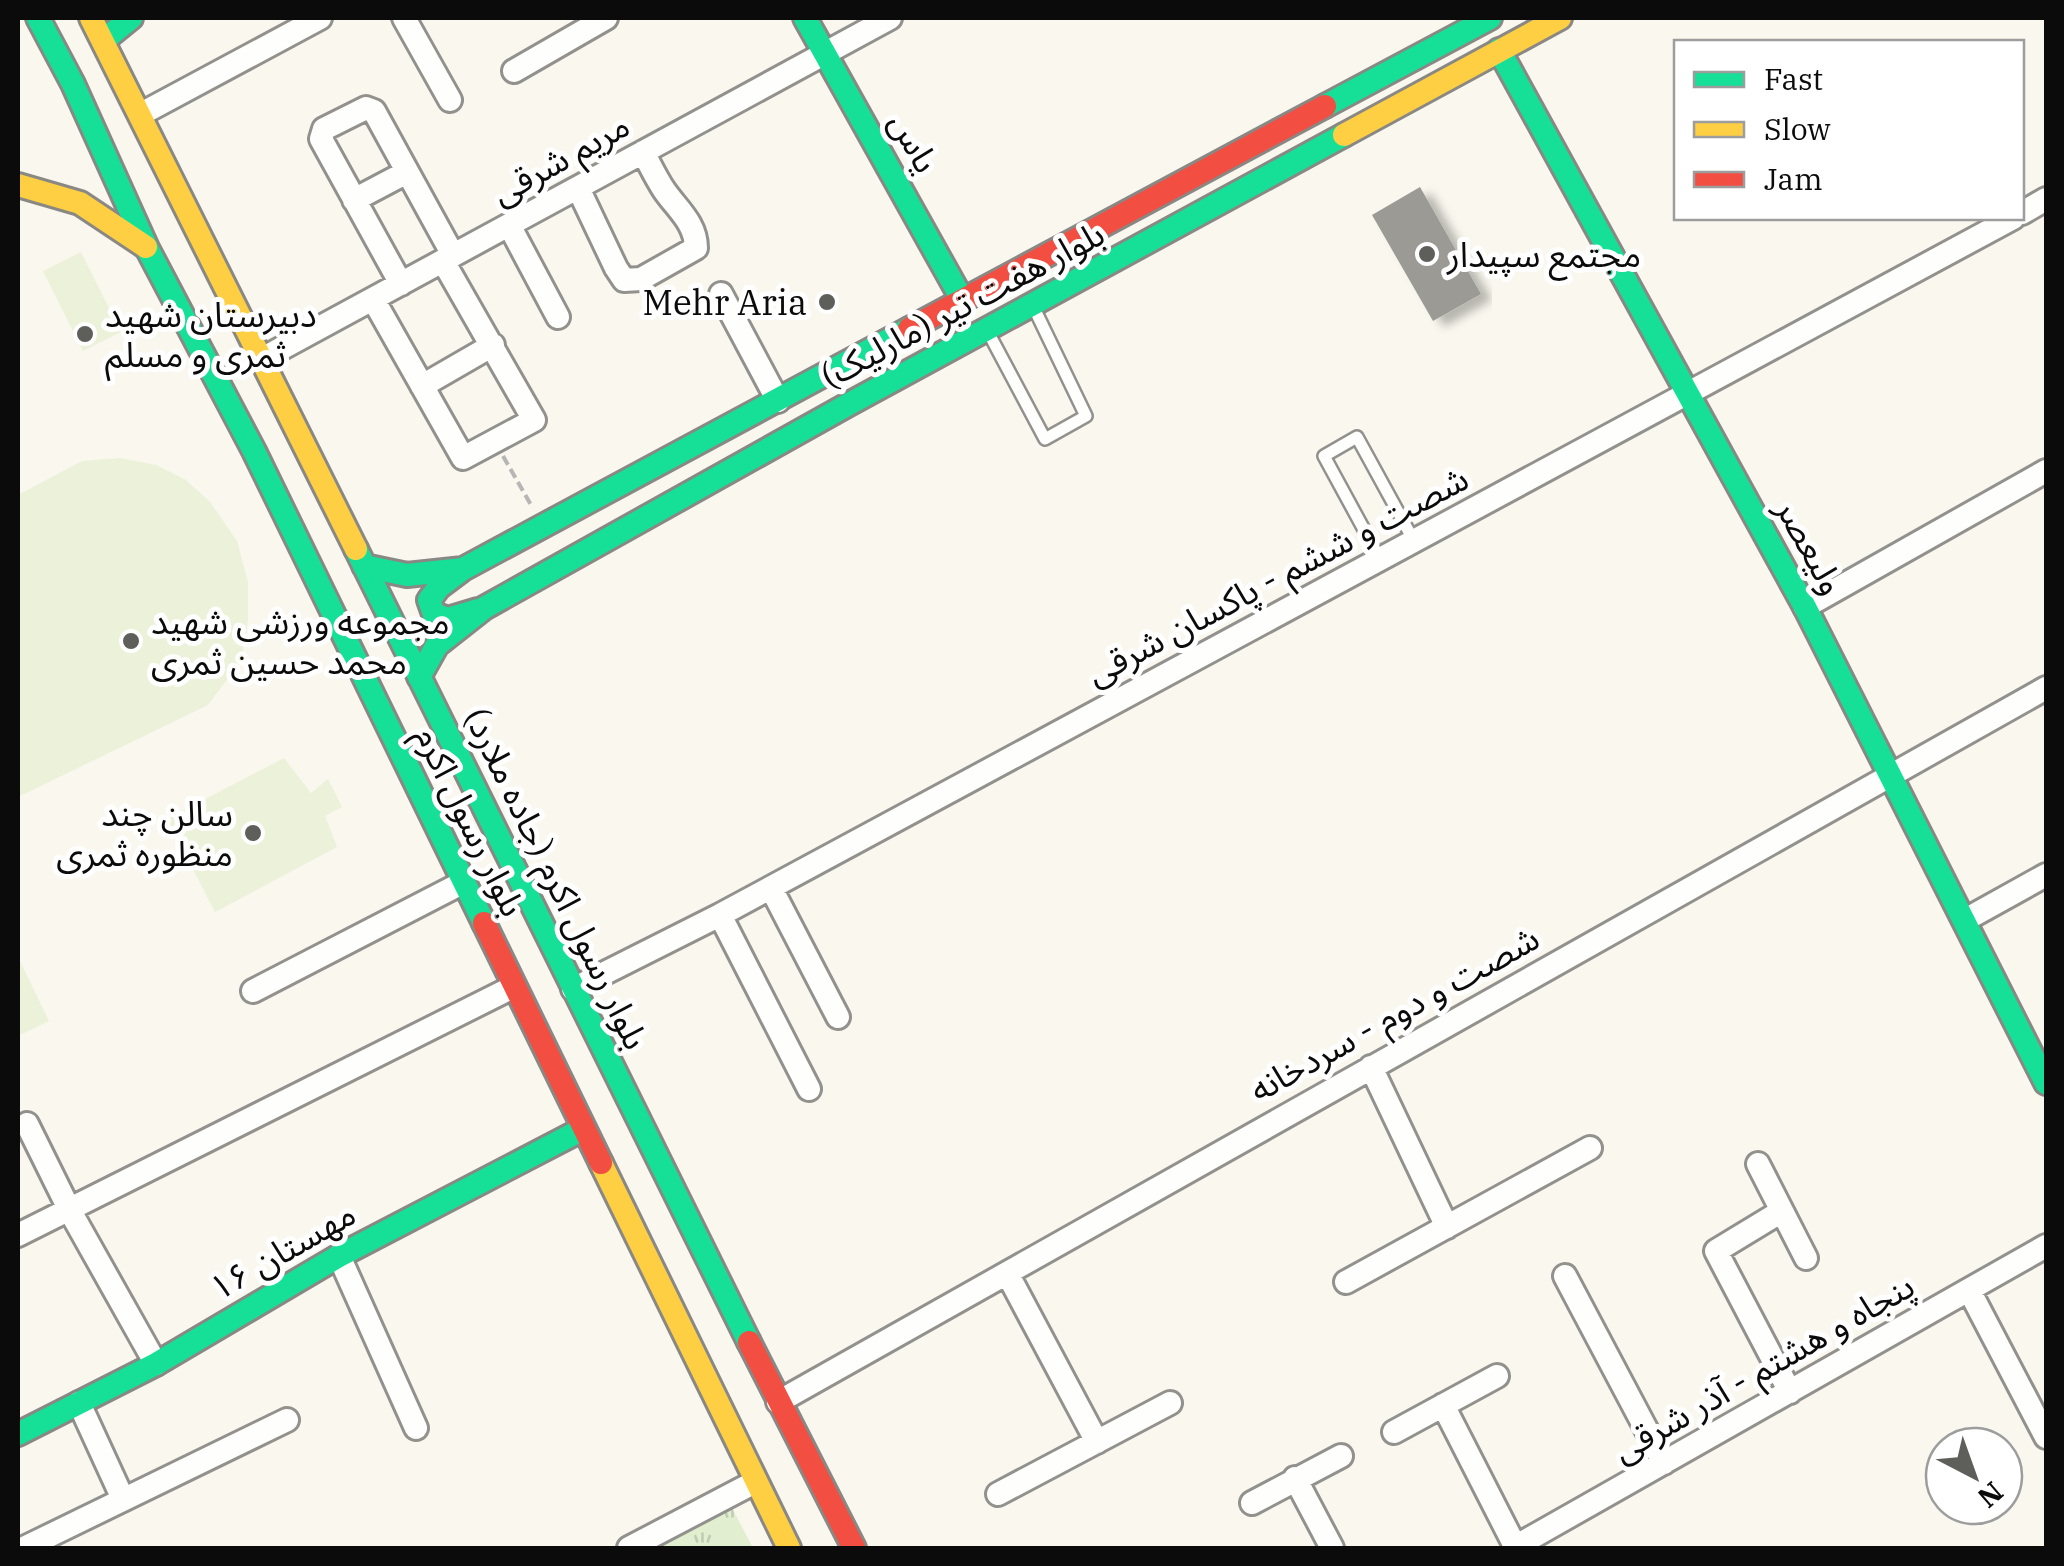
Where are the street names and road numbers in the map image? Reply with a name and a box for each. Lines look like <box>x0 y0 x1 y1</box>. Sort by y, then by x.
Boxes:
street label: مریم شرقی <box>483 101 640 219</box>
street label: یاس <box>880 103 950 181</box>
street label: بلوار هفت تیر (مارلیک) <box>812 210 1112 398</box>
street label: شصت و ششم - پاکسان شرقی <box>1078 455 1478 700</box>
street label: ولیعصر <box>1765 489 1856 602</box>
street label: بلوار رسول اکرم (جاده ملارد) <box>451 699 660 1058</box>
street label: بلوار رسول اکرم <box>402 718 537 925</box>
street label: شصت و دوم - سردخانه <box>1241 914 1549 1115</box>
street label: مهستان ۱۶ <box>201 1190 363 1310</box>
street label: پنجاه و هشتم - آذر شرقی <box>1604 1262 1925 1477</box>

